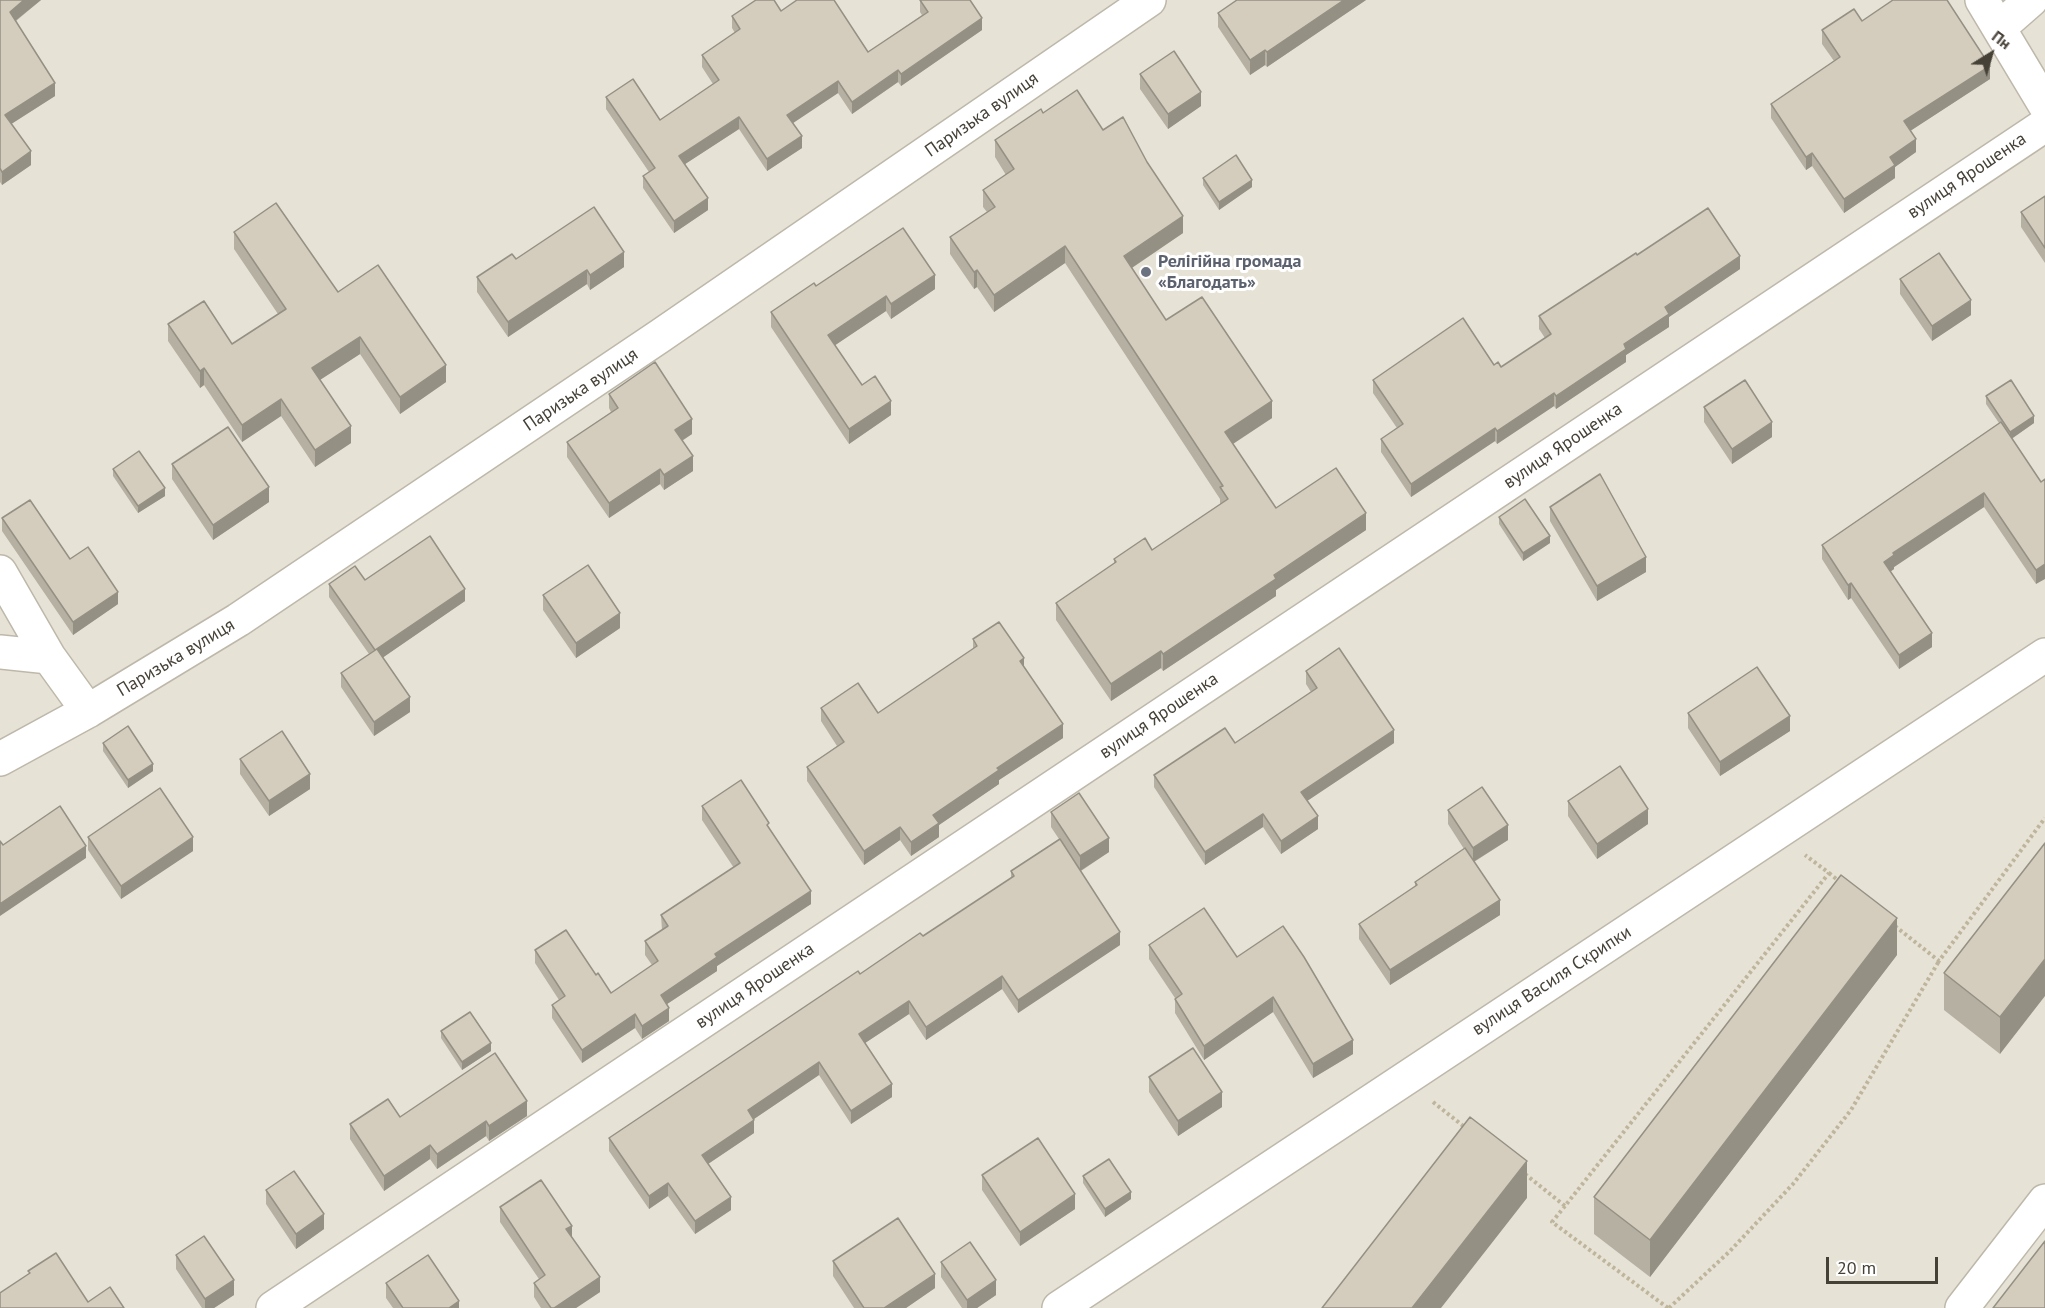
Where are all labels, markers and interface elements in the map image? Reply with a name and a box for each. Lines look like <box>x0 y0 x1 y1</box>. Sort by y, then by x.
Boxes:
north arrow <box>1961 24 2021 84</box>
text: Пн <box>1988 26 2015 53</box>
street label: Паризька вулиця <box>921 68 1043 162</box>
street label: вулиця Ярошенка <box>1904 128 2030 224</box>
place label: Релігійна громада «Благодать» <box>1158 251 1301 294</box>
marker: Релігійна громада «Благодать» <box>1139 265 1153 279</box>
street label: Паризька вулиця <box>520 344 642 436</box>
street label: вулиця Ярошенка <box>1500 398 1626 494</box>
street label: Паризька вулиця <box>113 614 239 702</box>
street label: вулиця Ярошенка <box>1096 668 1222 764</box>
street label: вулиця Василя Скрипки <box>1468 921 1636 1041</box>
street label: вулиця Ярошенка <box>692 938 818 1034</box>
scale bar <box>1829 1245 1942 1283</box>
text: 20 m <box>1837 1256 1876 1279</box>

